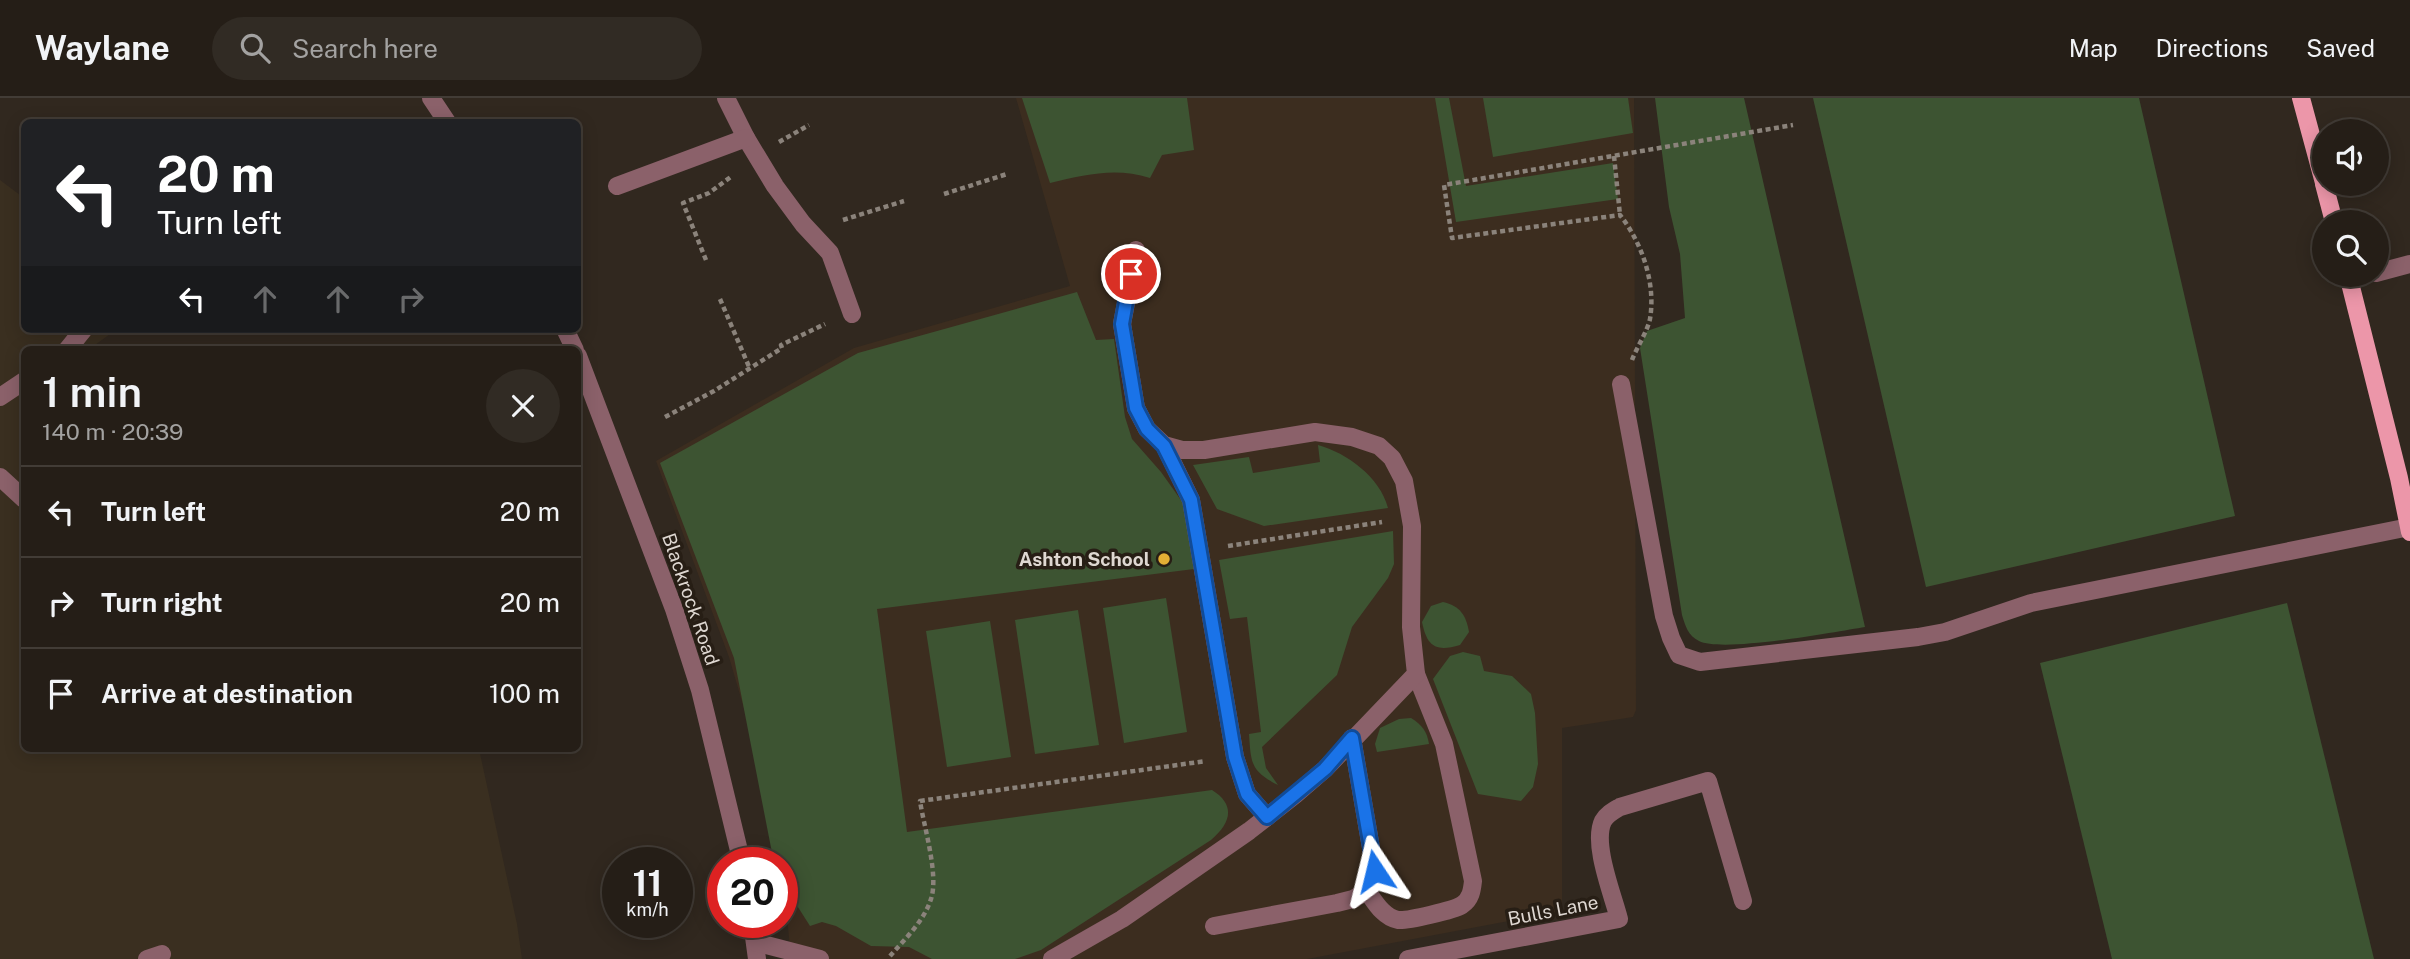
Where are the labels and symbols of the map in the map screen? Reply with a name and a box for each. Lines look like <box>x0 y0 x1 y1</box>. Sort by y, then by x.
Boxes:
pin <box>1101 244 1161 304</box>
street label: Blackrock Road <box>658 530 724 668</box>
place label: Ashton School <box>1019 548 1150 570</box>
marker: Ashton School <box>1156 551 1172 567</box>
position arrow <box>1338 834 1412 908</box>
speed limit sign: 20 <box>707 847 798 938</box>
street label: Bulls Lane <box>1506 890 1600 930</box>

